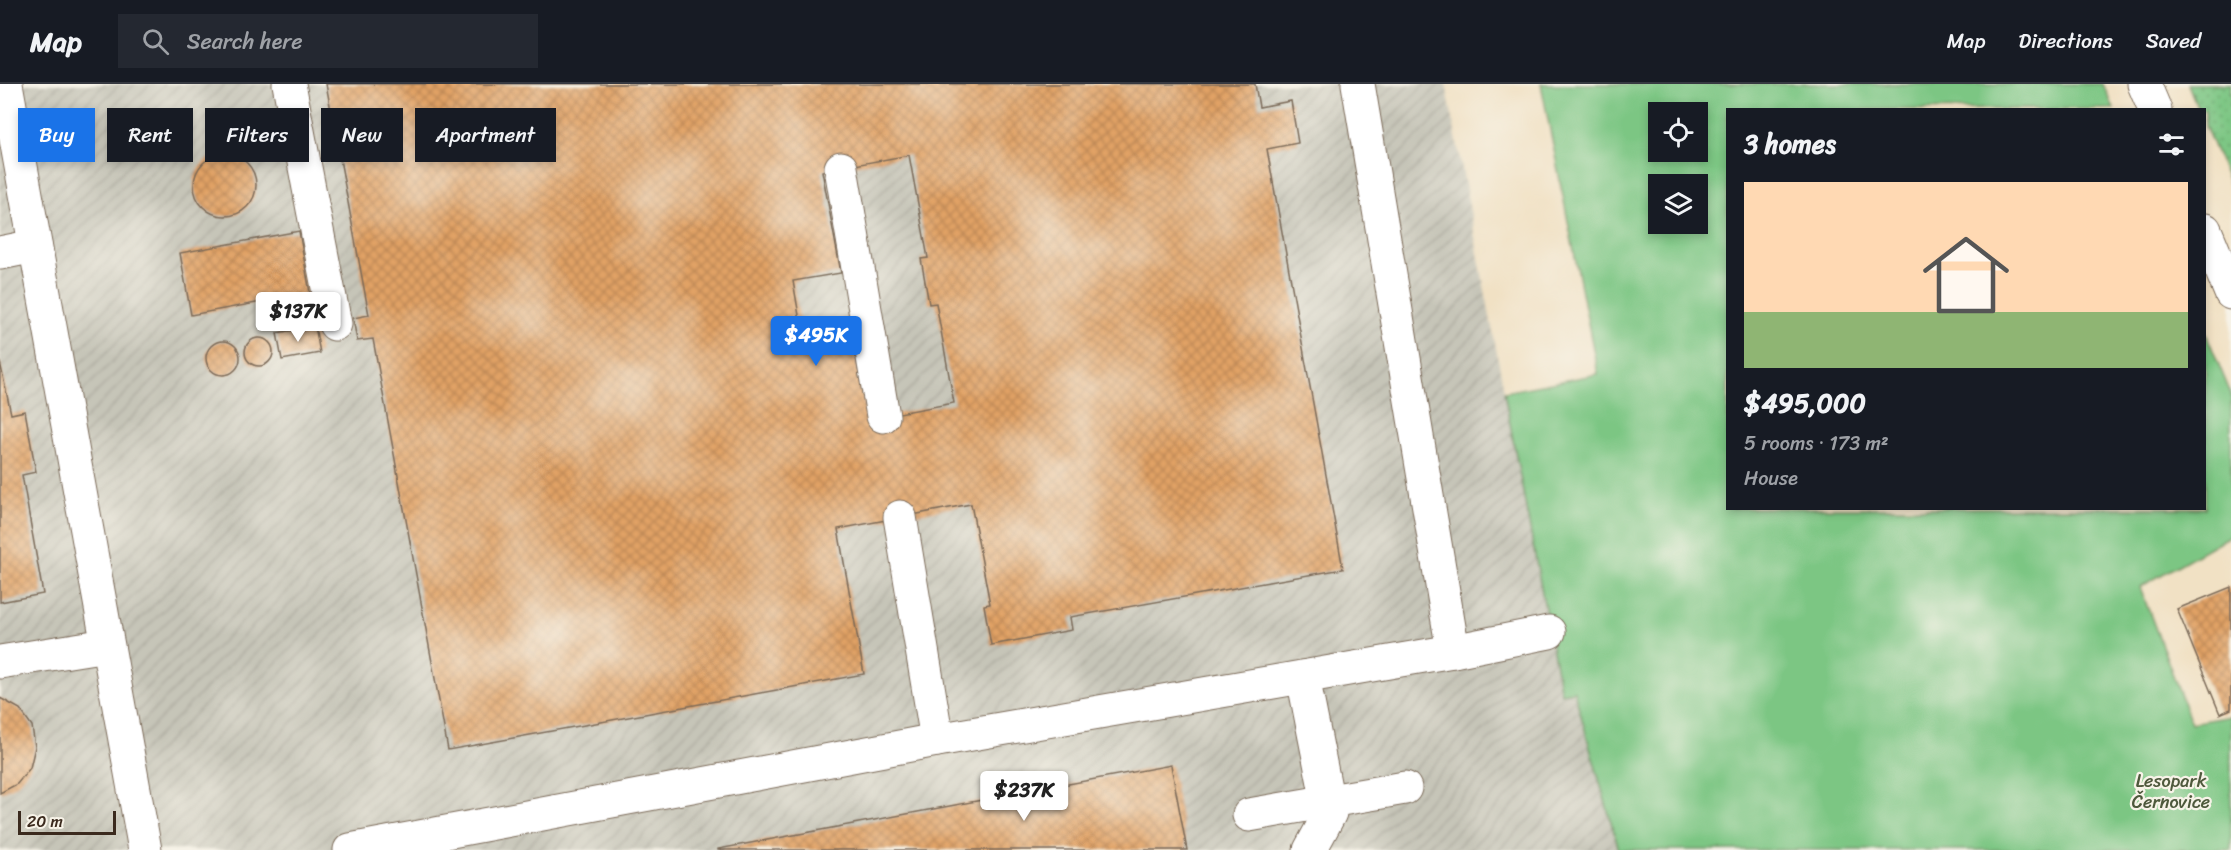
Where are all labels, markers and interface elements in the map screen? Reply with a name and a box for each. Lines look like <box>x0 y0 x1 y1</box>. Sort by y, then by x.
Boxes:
search box <box>118 14 538 68</box>
text: Map <box>30 17 82 66</box>
text: Search here <box>187 22 303 61</box>
text: Map <box>1947 22 1985 60</box>
text: Directions <box>2018 22 2113 60</box>
text: Saved <box>2146 22 2201 60</box>
icon: search <box>139 25 172 58</box>
map controls <box>1648 102 1708 234</box>
button: locate <box>1648 102 1708 162</box>
chip: Buy <box>18 108 95 162</box>
chip: Rent <box>107 108 193 162</box>
chip: Filters <box>205 108 309 162</box>
chip: New <box>321 108 403 162</box>
chip: Apartment <box>415 108 556 162</box>
text: 3 homes <box>1744 121 1836 167</box>
icon: filters <box>2155 128 2188 161</box>
button: layers <box>1648 174 1708 234</box>
icon: home <box>1912 221 2020 329</box>
pin: $137K <box>256 292 340 343</box>
text: $137K <box>270 294 326 329</box>
pin: $495K <box>774 316 858 367</box>
text: $495K <box>785 318 847 353</box>
text: $495,000 <box>1744 380 1866 426</box>
text: 5 rooms · 173 m² <box>1744 426 1889 461</box>
text: House <box>1744 461 1798 496</box>
park label: Lesopark Černovice <box>2132 765 2210 818</box>
pin: $237K <box>982 771 1066 822</box>
text: $237K <box>994 773 1054 808</box>
text: 20 m <box>27 807 63 836</box>
scale bar <box>18 808 116 836</box>

